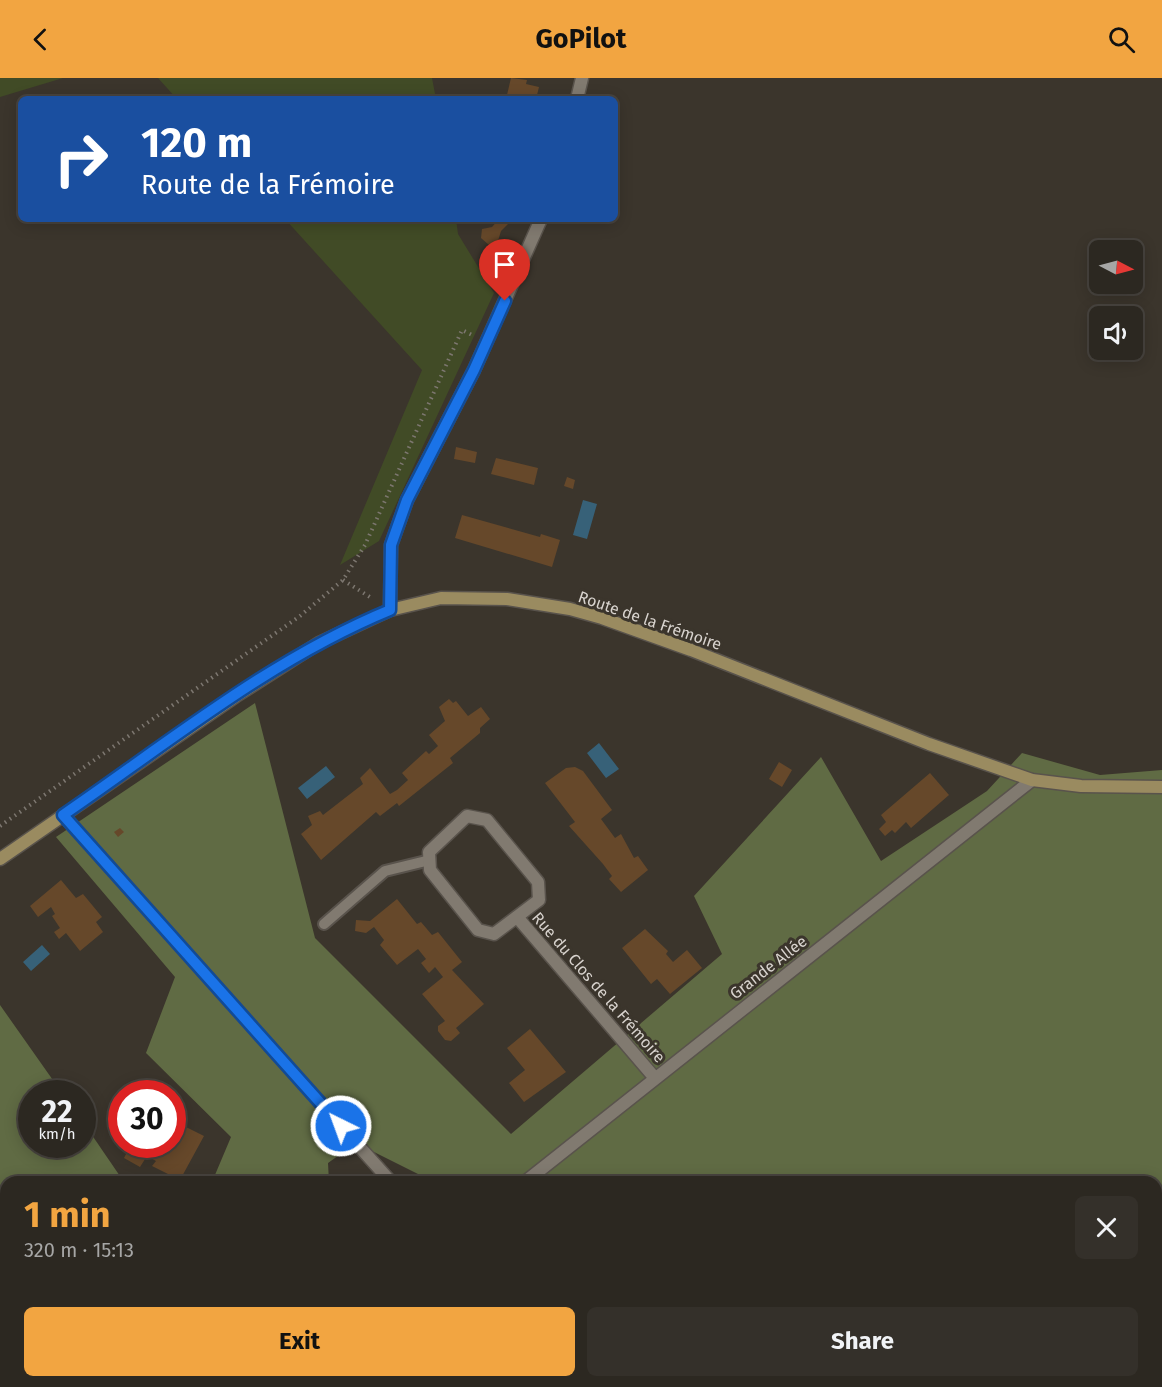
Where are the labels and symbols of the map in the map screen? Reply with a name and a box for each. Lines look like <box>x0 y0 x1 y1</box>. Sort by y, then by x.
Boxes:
pin <box>479 239 530 301</box>
north arrow <box>1089 240 1143 294</box>
street label: Route de la Frémoire <box>576 587 724 654</box>
street label: Rue du Clos de la Frémoire <box>528 908 669 1067</box>
street label: Grande Allée <box>726 932 810 1003</box>
speed limit sign: 30 <box>108 1080 186 1158</box>
position arrow <box>309 1094 373 1158</box>

